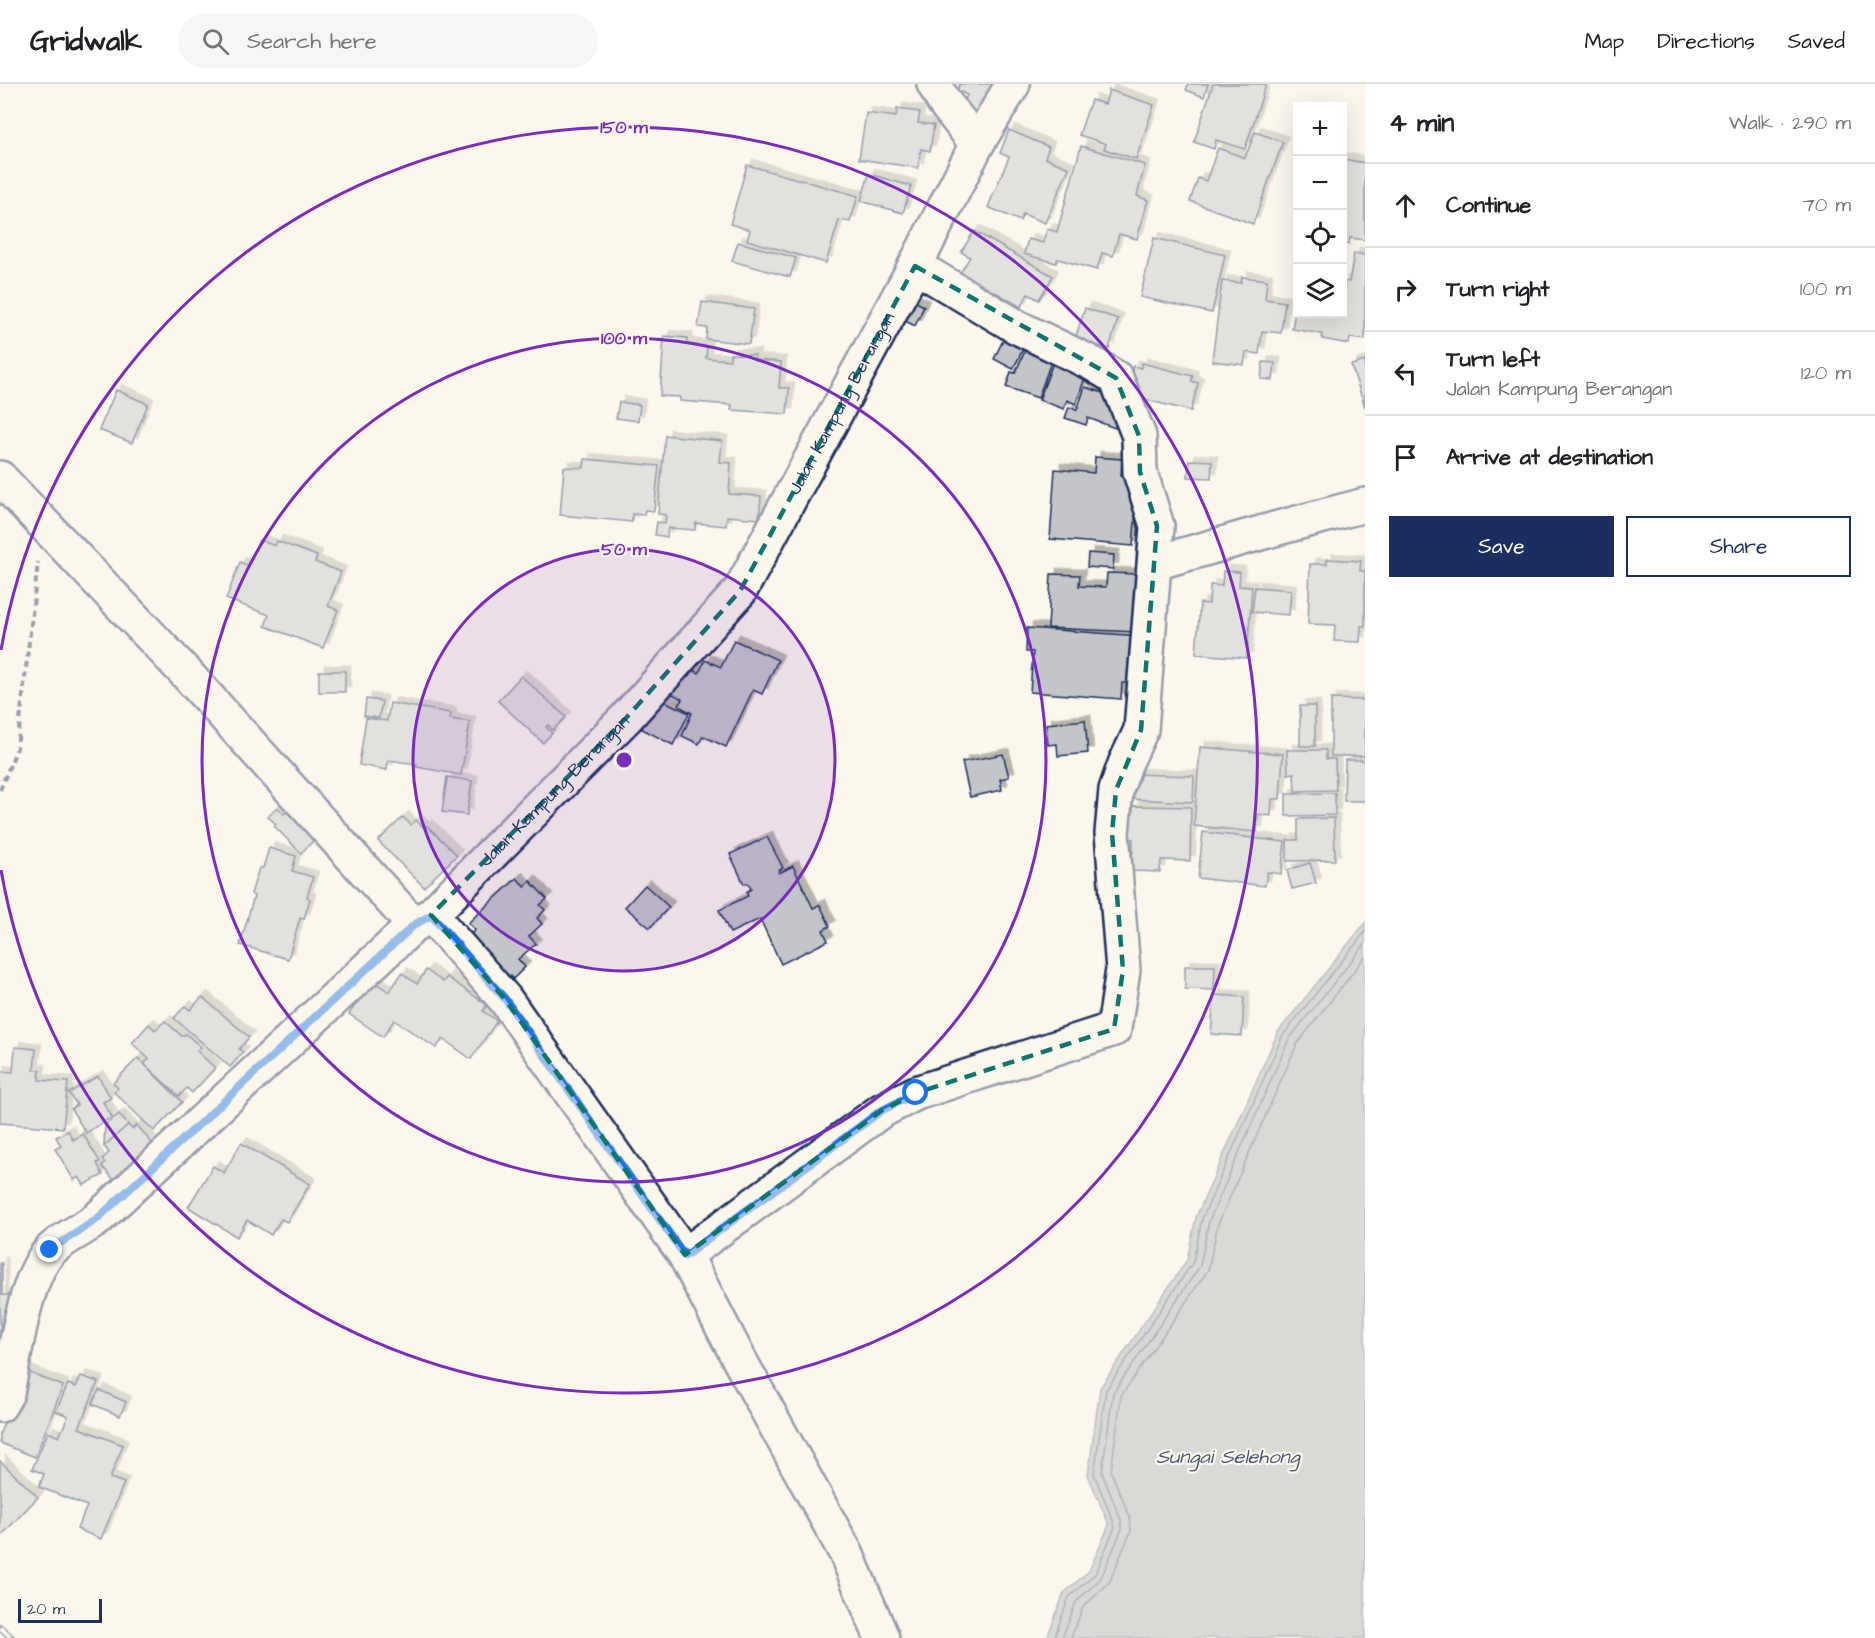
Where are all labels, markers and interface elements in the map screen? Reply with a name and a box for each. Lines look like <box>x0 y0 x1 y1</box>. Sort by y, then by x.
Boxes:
search box <box>178 14 598 68</box>
text: Gridwalk <box>30 22 142 61</box>
icon: search <box>199 25 232 58</box>
text: Search here <box>247 26 377 57</box>
text: Map <box>1584 27 1624 56</box>
text: Directions <box>1657 27 1755 56</box>
text: Saved <box>1788 27 1845 56</box>
map controls <box>1293 102 1347 318</box>
button: + <box>1293 102 1347 156</box>
text: 4 min <box>1389 105 1454 141</box>
text: Walk · 290 m <box>1729 109 1851 137</box>
text: 150 m <box>600 115 649 140</box>
button: − <box>1293 156 1347 210</box>
icon: ahead <box>1389 189 1422 222</box>
text: Continue <box>1446 190 1531 221</box>
text: 70 m <box>1803 191 1851 219</box>
button: locate <box>1293 210 1347 264</box>
button: layers <box>1293 264 1347 318</box>
icon: right <box>1389 273 1422 306</box>
text: Turn right <box>1446 274 1549 305</box>
text: 100 m <box>1800 275 1851 303</box>
street label: Jalan Kampung Berangan <box>782 308 901 499</box>
text: 100 m <box>601 326 648 351</box>
text: Turn left <box>1446 344 1540 375</box>
icon: left <box>1389 357 1422 390</box>
text: 120 m <box>1801 359 1851 387</box>
text: Jalan Kampung Berangan <box>1446 375 1672 403</box>
icon: arrive <box>1389 441 1422 474</box>
text: Arrive at destination <box>1446 442 1653 473</box>
button: Save <box>1389 516 1614 577</box>
button: Share <box>1626 516 1851 577</box>
text: 50 m <box>601 537 648 562</box>
street label: Jalan Kampung Berangan <box>474 710 635 872</box>
centre of rings <box>614 750 634 770</box>
route start <box>902 1079 928 1105</box>
route end <box>36 1236 62 1262</box>
water label: Sungai Selehong <box>1156 1443 1302 1472</box>
scale bar <box>18 1596 102 1624</box>
text: 20 m <box>27 1598 65 1620</box>

